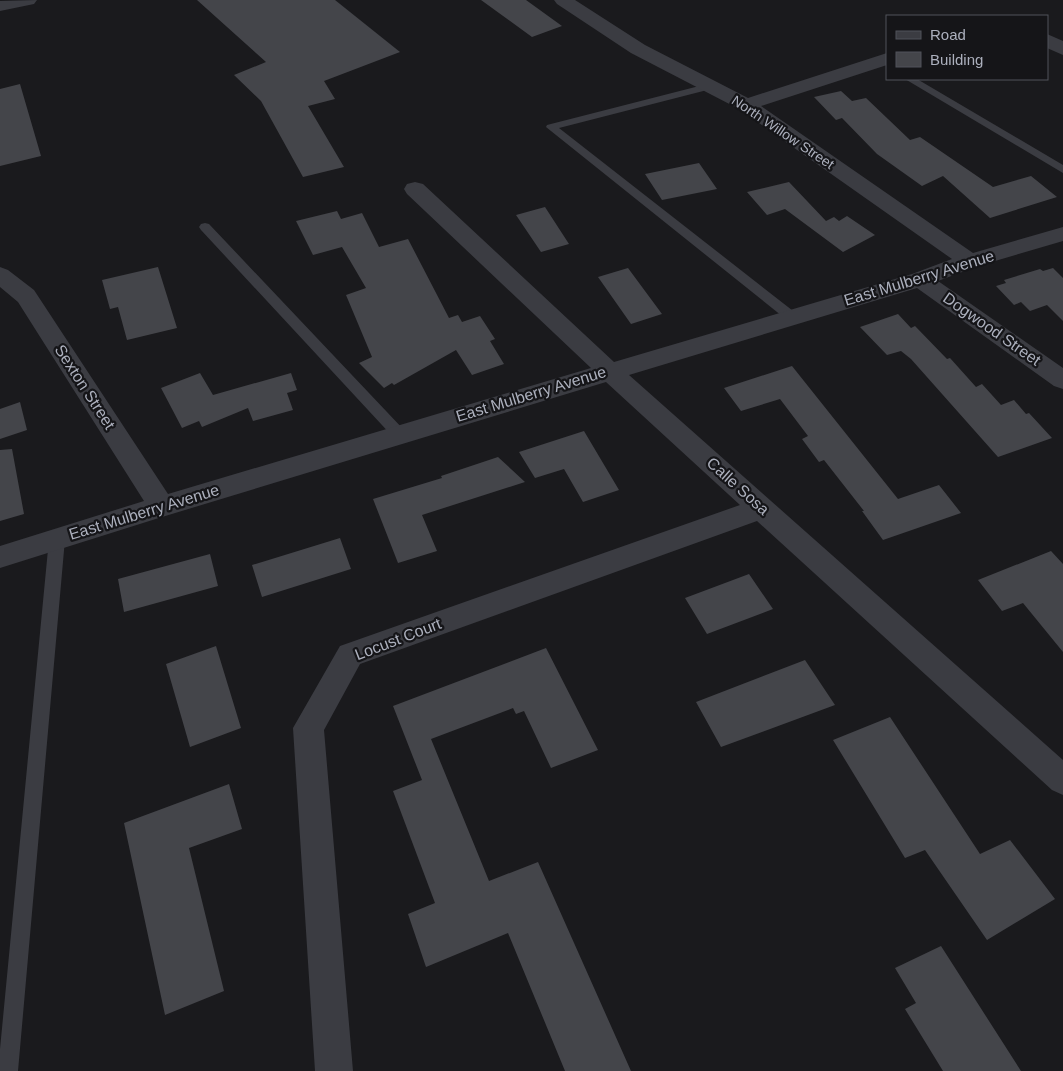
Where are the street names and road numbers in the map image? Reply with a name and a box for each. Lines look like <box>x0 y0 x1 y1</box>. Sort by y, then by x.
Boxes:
street label: North Willow Street <box>729 92 837 172</box>
street label: East Mulberry Avenue <box>842 247 996 309</box>
street label: Dogwood Street <box>940 289 1044 369</box>
street label: Sexton Street <box>51 342 119 433</box>
street label: East Mulberry Avenue <box>454 363 608 425</box>
street label: Calle Sosa <box>704 454 773 518</box>
street label: East Mulberry Avenue <box>67 481 221 543</box>
street label: Locust Court <box>353 615 444 663</box>

